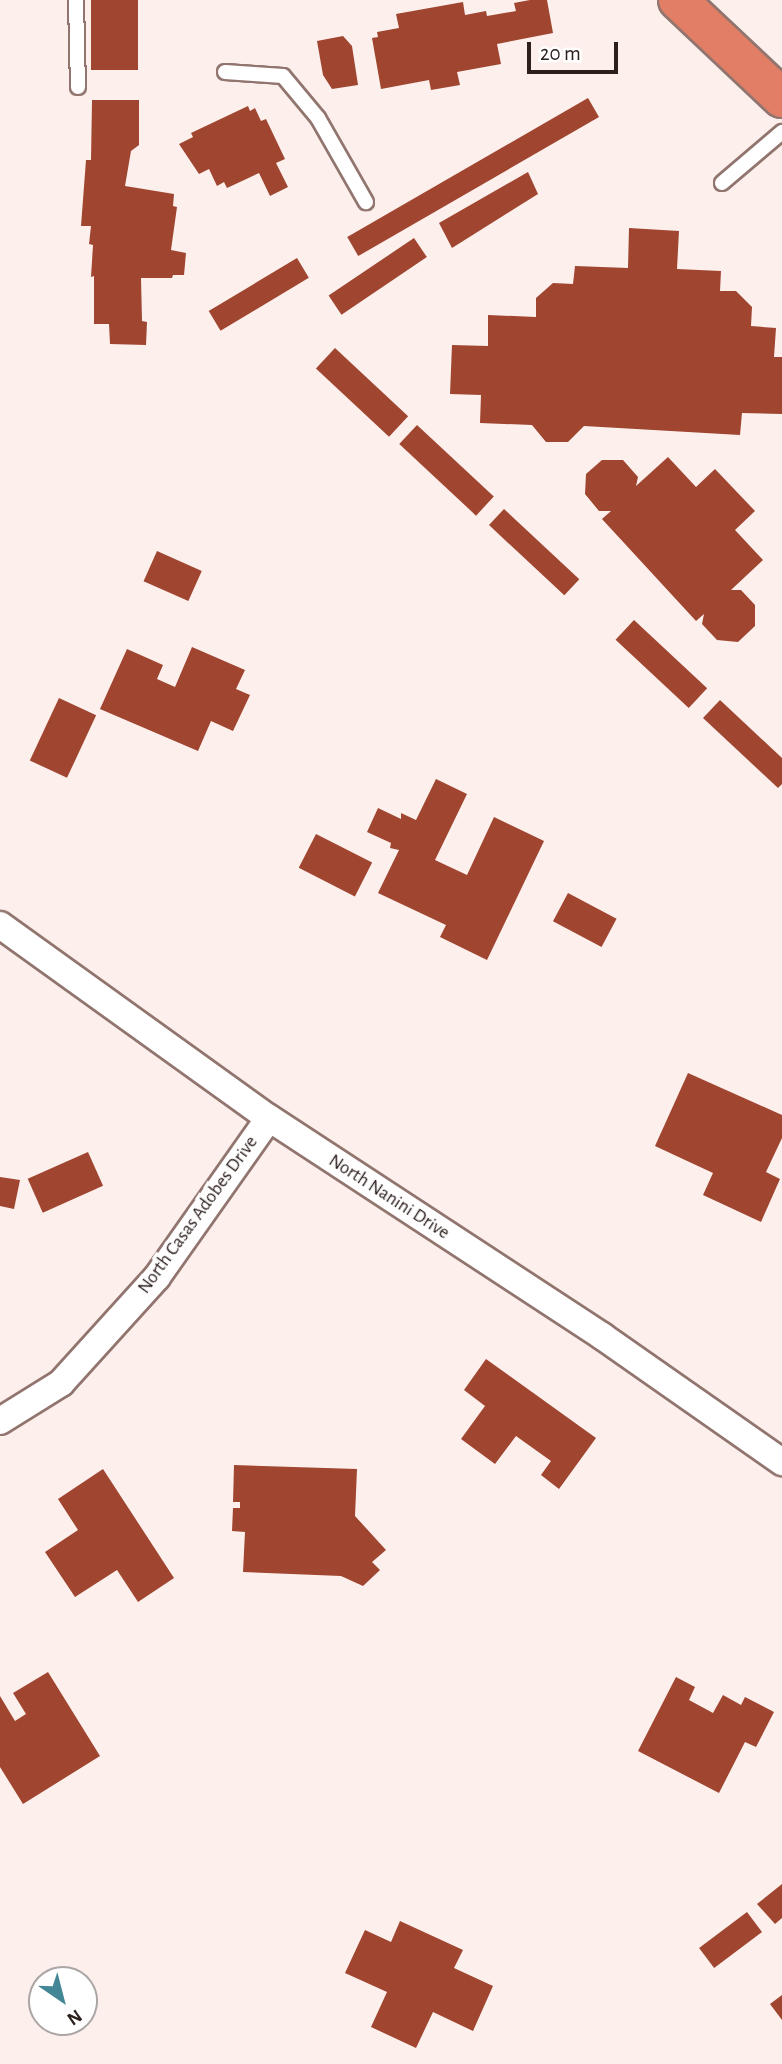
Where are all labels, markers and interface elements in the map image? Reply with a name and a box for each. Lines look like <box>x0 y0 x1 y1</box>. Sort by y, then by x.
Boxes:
scale bar <box>530 28 621 72</box>
text: 20 m <box>540 43 581 64</box>
street label: North Casas Adobes Drive <box>133 1132 263 1298</box>
street label: North Nanini Drive <box>324 1149 454 1245</box>
north arrow <box>28 1966 98 2036</box>
text: N <box>63 2005 85 2029</box>

